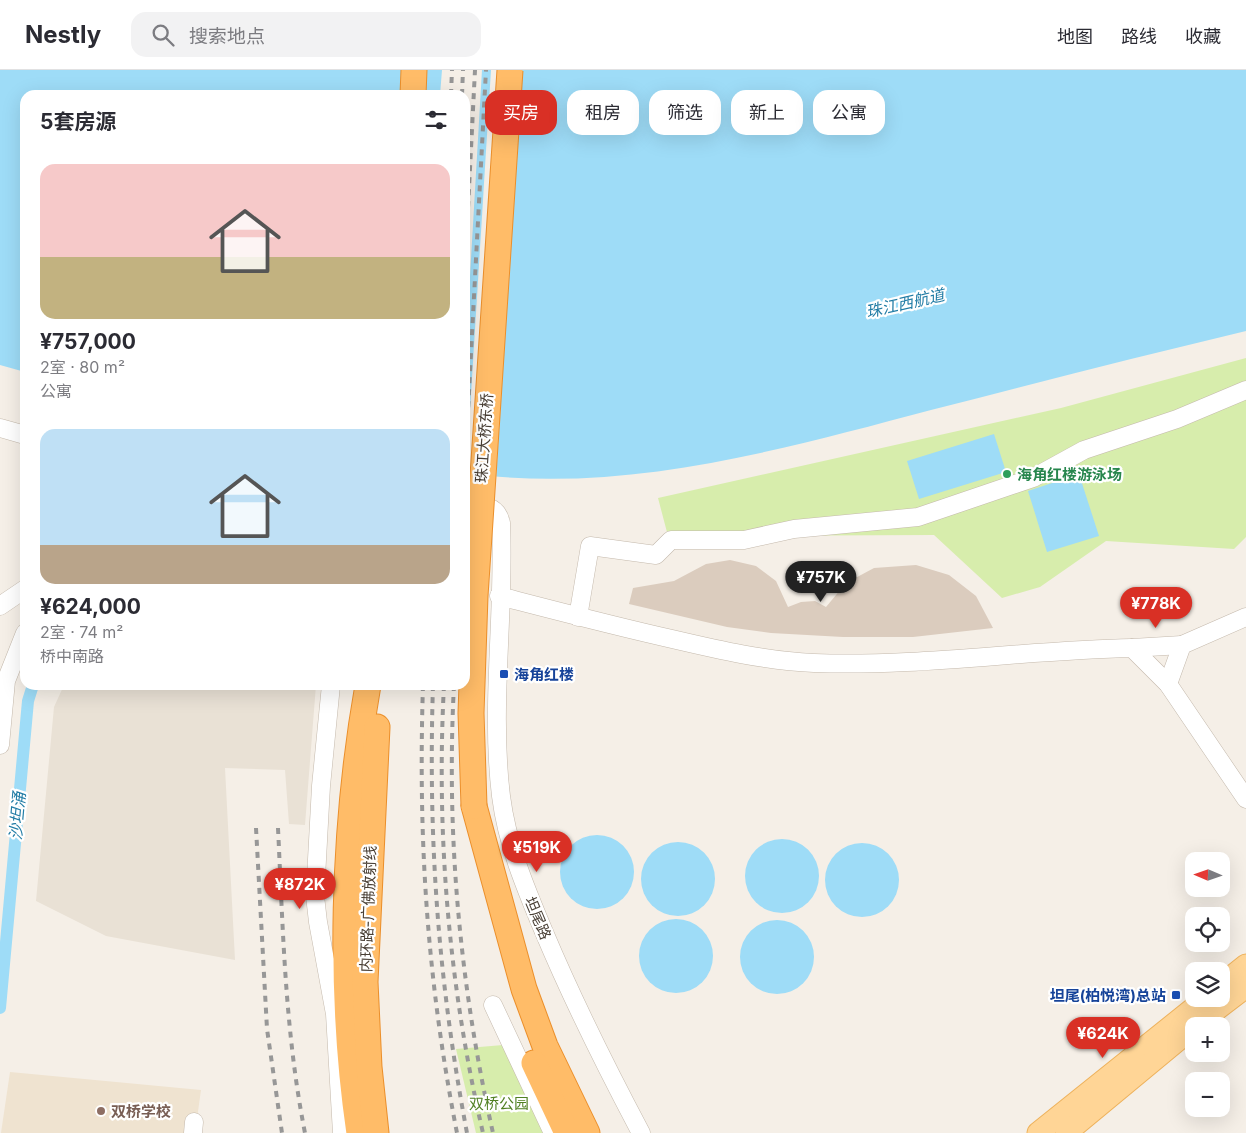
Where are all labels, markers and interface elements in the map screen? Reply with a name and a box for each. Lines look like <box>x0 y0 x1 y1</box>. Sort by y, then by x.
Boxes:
search box <box>131 12 481 57</box>
text: Nestly <box>25 20 101 49</box>
icon: search <box>149 21 177 49</box>
text: 搜索地点 <box>189 25 265 48</box>
text: 地图 <box>1057 26 1093 47</box>
text: 路线 <box>1121 26 1157 47</box>
text: 收藏 <box>1185 26 1221 47</box>
chip: 买房 <box>485 90 557 135</box>
chip: 租房 <box>567 90 639 135</box>
chip: 筛选 <box>649 90 721 135</box>
chip: 新上 <box>731 90 803 135</box>
chip: 公寓 <box>813 90 885 135</box>
icon: filters <box>422 106 450 134</box>
text: 5套房源 <box>40 109 116 134</box>
icon: home <box>200 196 290 286</box>
water label: 珠江西航道 <box>864 284 948 322</box>
text: ¥757,000 <box>40 329 136 354</box>
text: 2室 · 80 m² <box>40 357 125 377</box>
text: 公寓 <box>40 381 72 401</box>
street label: 珠江大桥东桥 <box>471 392 497 484</box>
icon: home <box>200 461 290 551</box>
place label: 海角红楼游泳场 <box>1017 465 1122 484</box>
marker: 海角红楼游泳场 <box>1001 468 1013 480</box>
pin: ¥757K <box>786 560 856 603</box>
text: ¥757K <box>796 567 846 587</box>
pin: ¥778K <box>1121 586 1191 629</box>
text: ¥778K <box>1131 593 1181 613</box>
text: ¥624,000 <box>40 594 141 619</box>
text: 2室 · 74 m² <box>40 622 123 642</box>
text: 桥中南路 <box>40 646 104 666</box>
place label: 海角红楼 <box>514 665 574 684</box>
marker: 海角红楼 <box>498 668 510 680</box>
water label: 沙坦涌 <box>5 789 29 841</box>
pin: ¥519K <box>502 830 572 873</box>
text: ¥519K <box>513 837 561 857</box>
street label: 内环路-广佛放射线 <box>356 845 380 973</box>
north arrow <box>1185 852 1230 898</box>
map controls <box>1185 852 1230 1117</box>
pin: ¥872K <box>265 868 335 910</box>
text: ¥872K <box>275 874 325 894</box>
street label: 坦尾路 <box>520 894 556 942</box>
button: locate <box>1185 907 1230 952</box>
button: layers <box>1185 962 1230 1007</box>
place label: 坦尾(柏悦湾)总站 <box>1050 986 1166 1005</box>
marker: 坦尾(柏悦湾)总站 <box>1170 989 1182 1001</box>
pin: ¥624K <box>1068 1016 1138 1059</box>
button: + <box>1185 1017 1230 1062</box>
text: ¥624K <box>1077 1023 1129 1043</box>
button: − <box>1185 1072 1230 1117</box>
park label: 双桥公园 <box>469 1094 529 1113</box>
place label: 双桥学校 <box>111 1102 171 1121</box>
marker: 双桥学校 <box>95 1105 107 1117</box>

